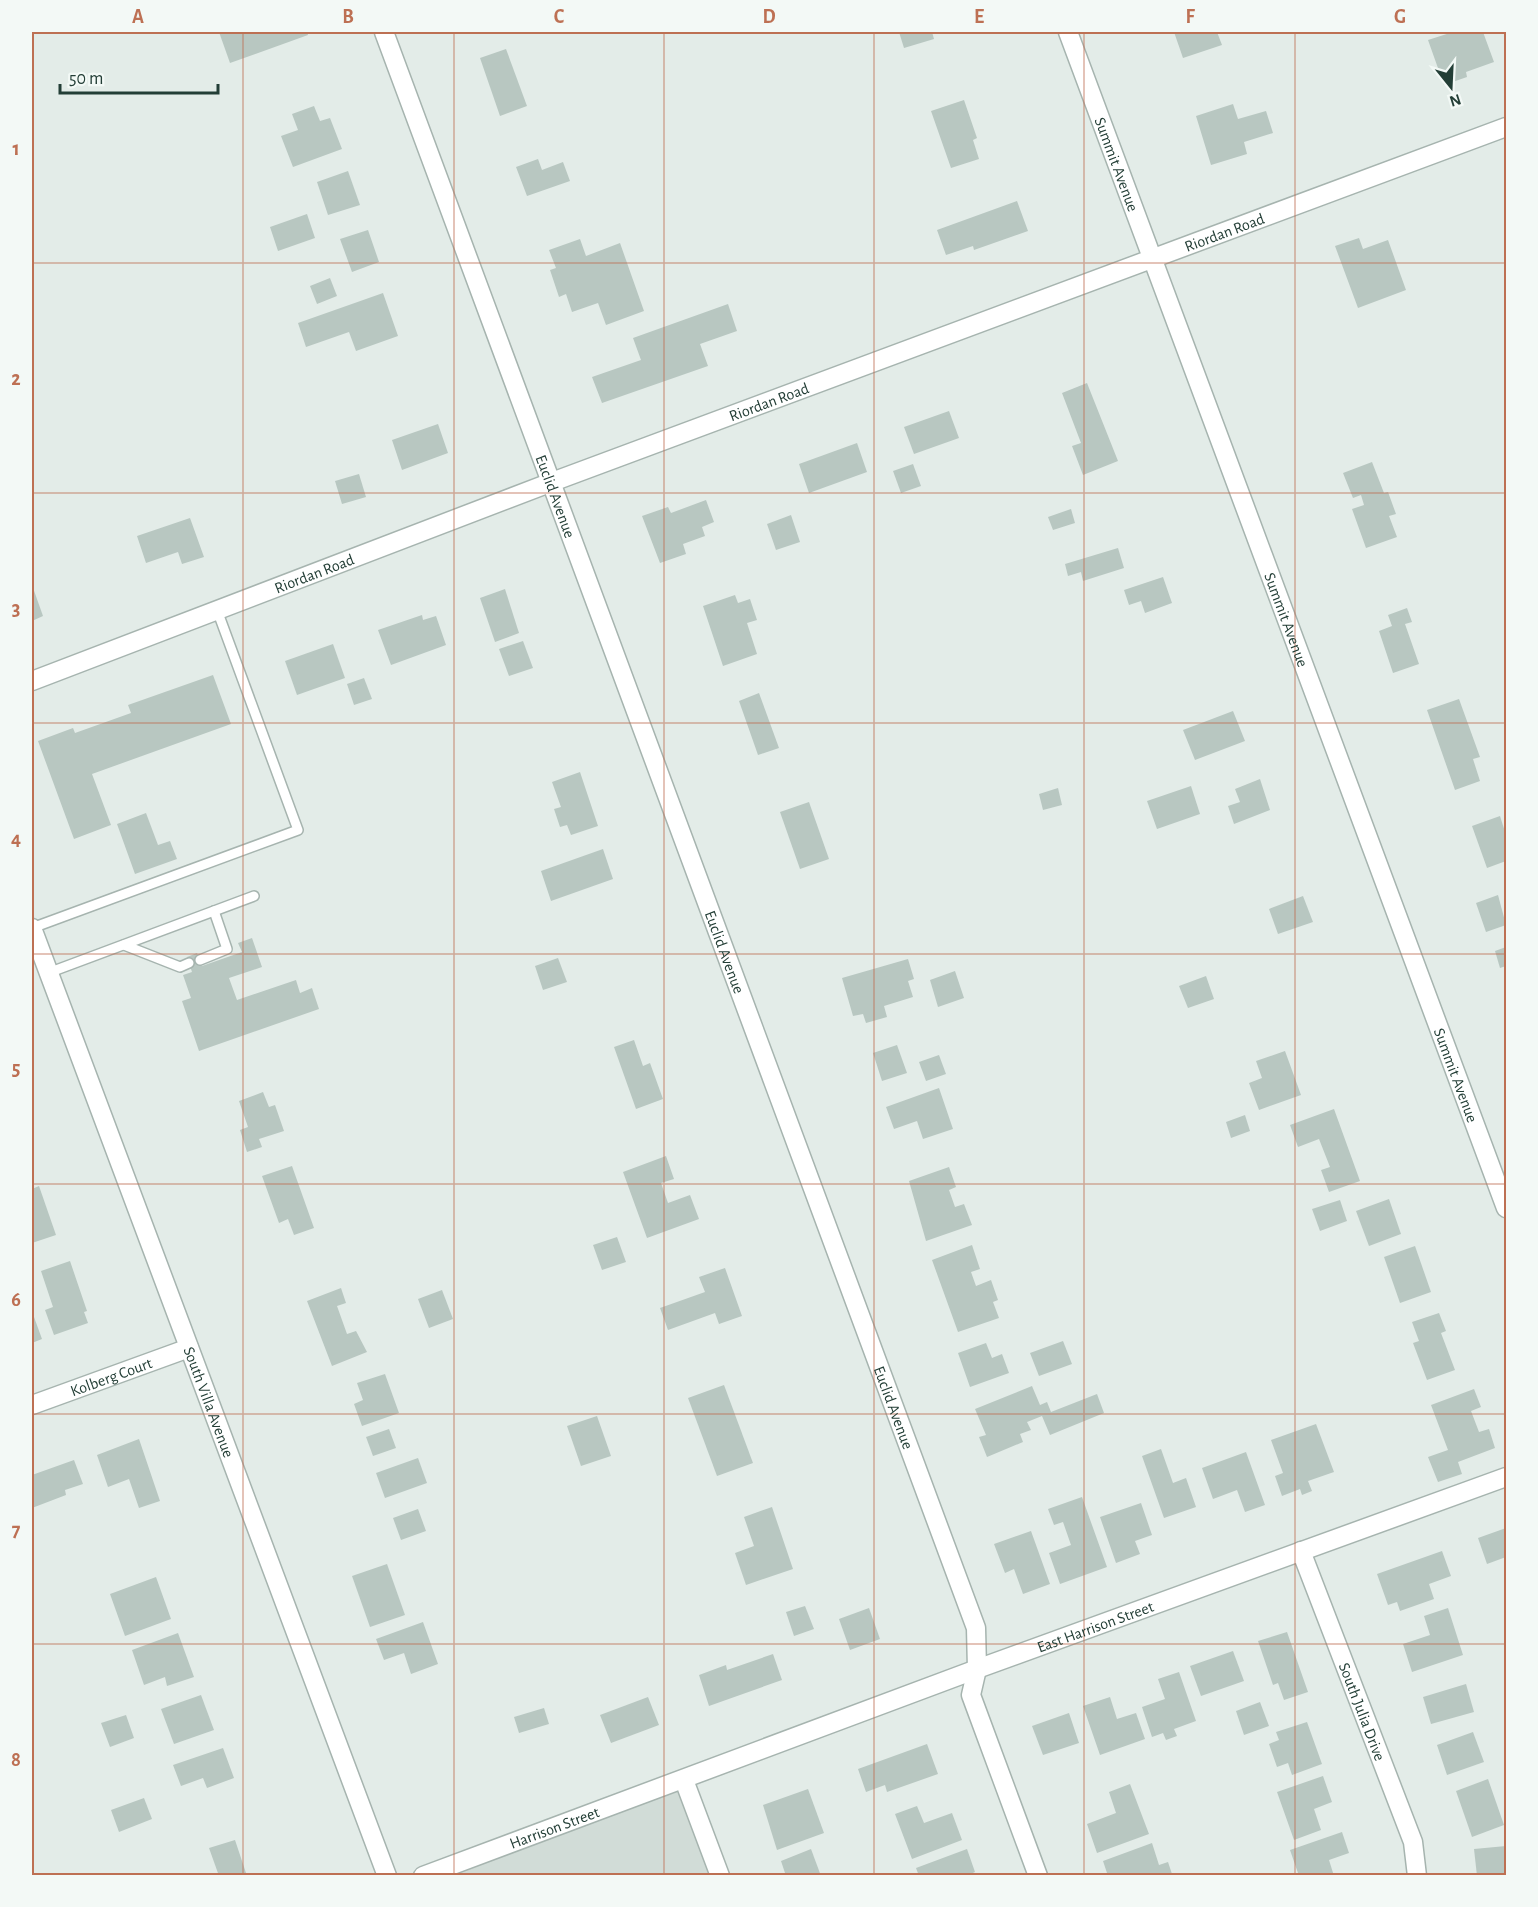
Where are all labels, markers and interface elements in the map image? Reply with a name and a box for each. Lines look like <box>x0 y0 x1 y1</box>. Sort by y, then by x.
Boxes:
text: A <box>132 7 144 27</box>
text: B <box>342 7 354 27</box>
text: C <box>554 7 565 27</box>
text: D <box>762 7 776 27</box>
text: E <box>974 7 984 27</box>
text: F <box>1185 7 1195 27</box>
text: G <box>1394 7 1406 27</box>
scale bar <box>60 57 218 95</box>
north arrow <box>1421 57 1481 117</box>
text: 50 m <box>69 70 103 88</box>
text: N <box>1448 91 1463 110</box>
street label: Summit Avenue <box>1091 115 1141 214</box>
text: 1 <box>12 139 20 159</box>
street label: Riordan Road <box>1182 211 1267 255</box>
text: 2 <box>11 369 21 389</box>
street label: Riordan Road <box>727 380 811 424</box>
street label: Euclid Avenue <box>533 453 578 540</box>
street label: Riordan Road <box>272 552 356 596</box>
street label: Summit Avenue <box>1261 571 1311 669</box>
text: 3 <box>12 599 20 619</box>
text: 4 <box>11 829 21 849</box>
street label: Euclid Avenue <box>702 908 747 996</box>
street label: Summit Avenue <box>1431 1026 1480 1125</box>
text: 5 <box>12 1059 20 1079</box>
text: 6 <box>11 1290 21 1310</box>
street label: South Villa Avenue <box>181 1345 237 1460</box>
street label: Kolberg Court <box>68 1355 154 1399</box>
street label: Euclid Avenue <box>871 1364 916 1451</box>
text: 7 <box>12 1520 21 1540</box>
street label: East Harrison Street <box>1035 1599 1156 1656</box>
street label: South Julia Drive <box>1336 1661 1388 1763</box>
text: 8 <box>11 1750 21 1770</box>
street label: Harrison Street <box>508 1804 601 1852</box>

